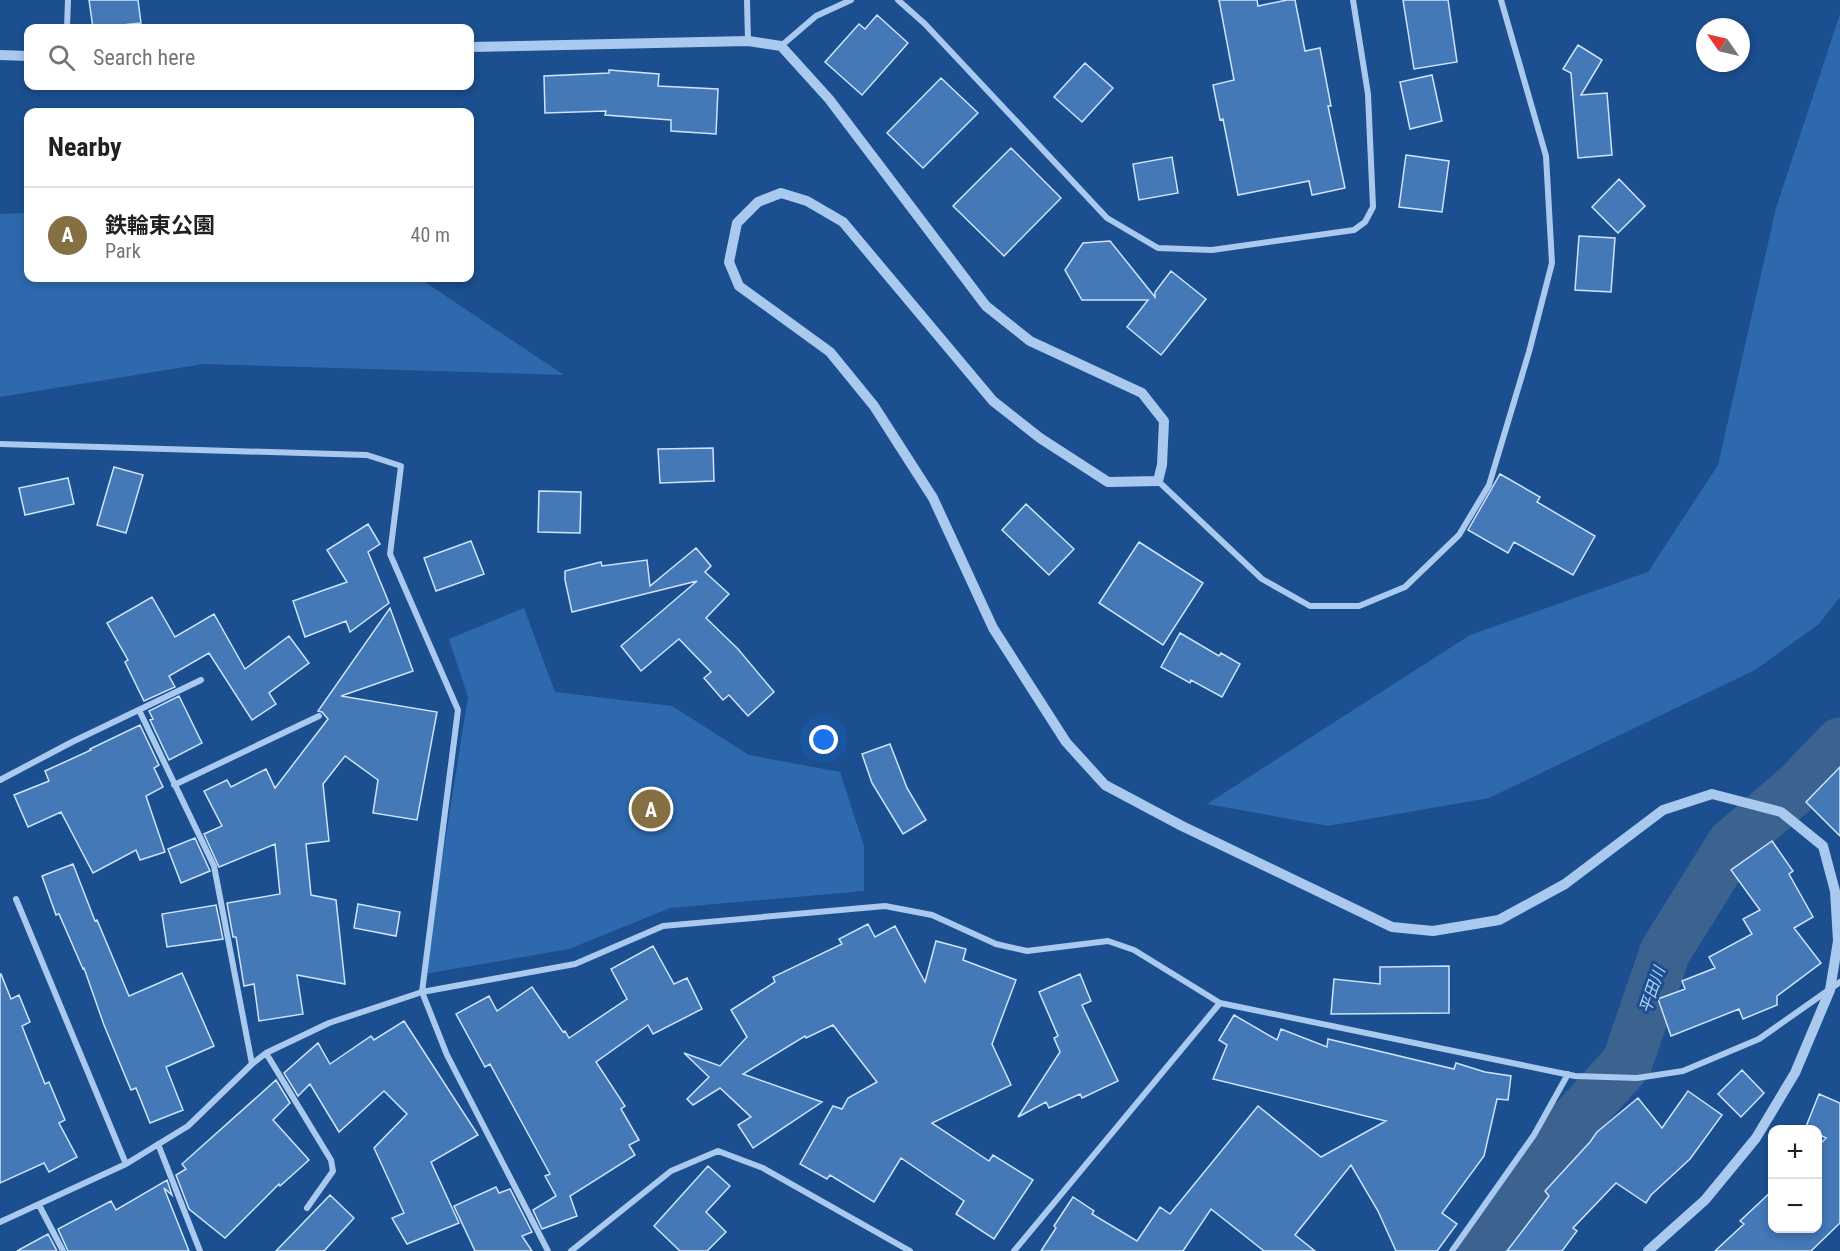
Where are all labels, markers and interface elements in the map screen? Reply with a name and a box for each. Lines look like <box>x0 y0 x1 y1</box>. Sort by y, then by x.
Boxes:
north arrow <box>1696 18 1750 72</box>
search box <box>24 24 474 90</box>
icon: search <box>45 41 78 74</box>
text: Search here <box>93 45 195 70</box>
text: Nearby <box>48 132 122 162</box>
text: 鉄輪東公園 <box>105 213 215 238</box>
text: A <box>62 223 73 247</box>
text: 40 m <box>411 223 450 247</box>
text: Park <box>105 239 141 263</box>
your location <box>809 725 838 754</box>
pin: A <box>632 786 670 832</box>
water label: 平田川 <box>1635 962 1669 1016</box>
map controls <box>1768 1125 1822 1233</box>
button: + <box>1768 1125 1822 1179</box>
button: − <box>1768 1179 1822 1233</box>

